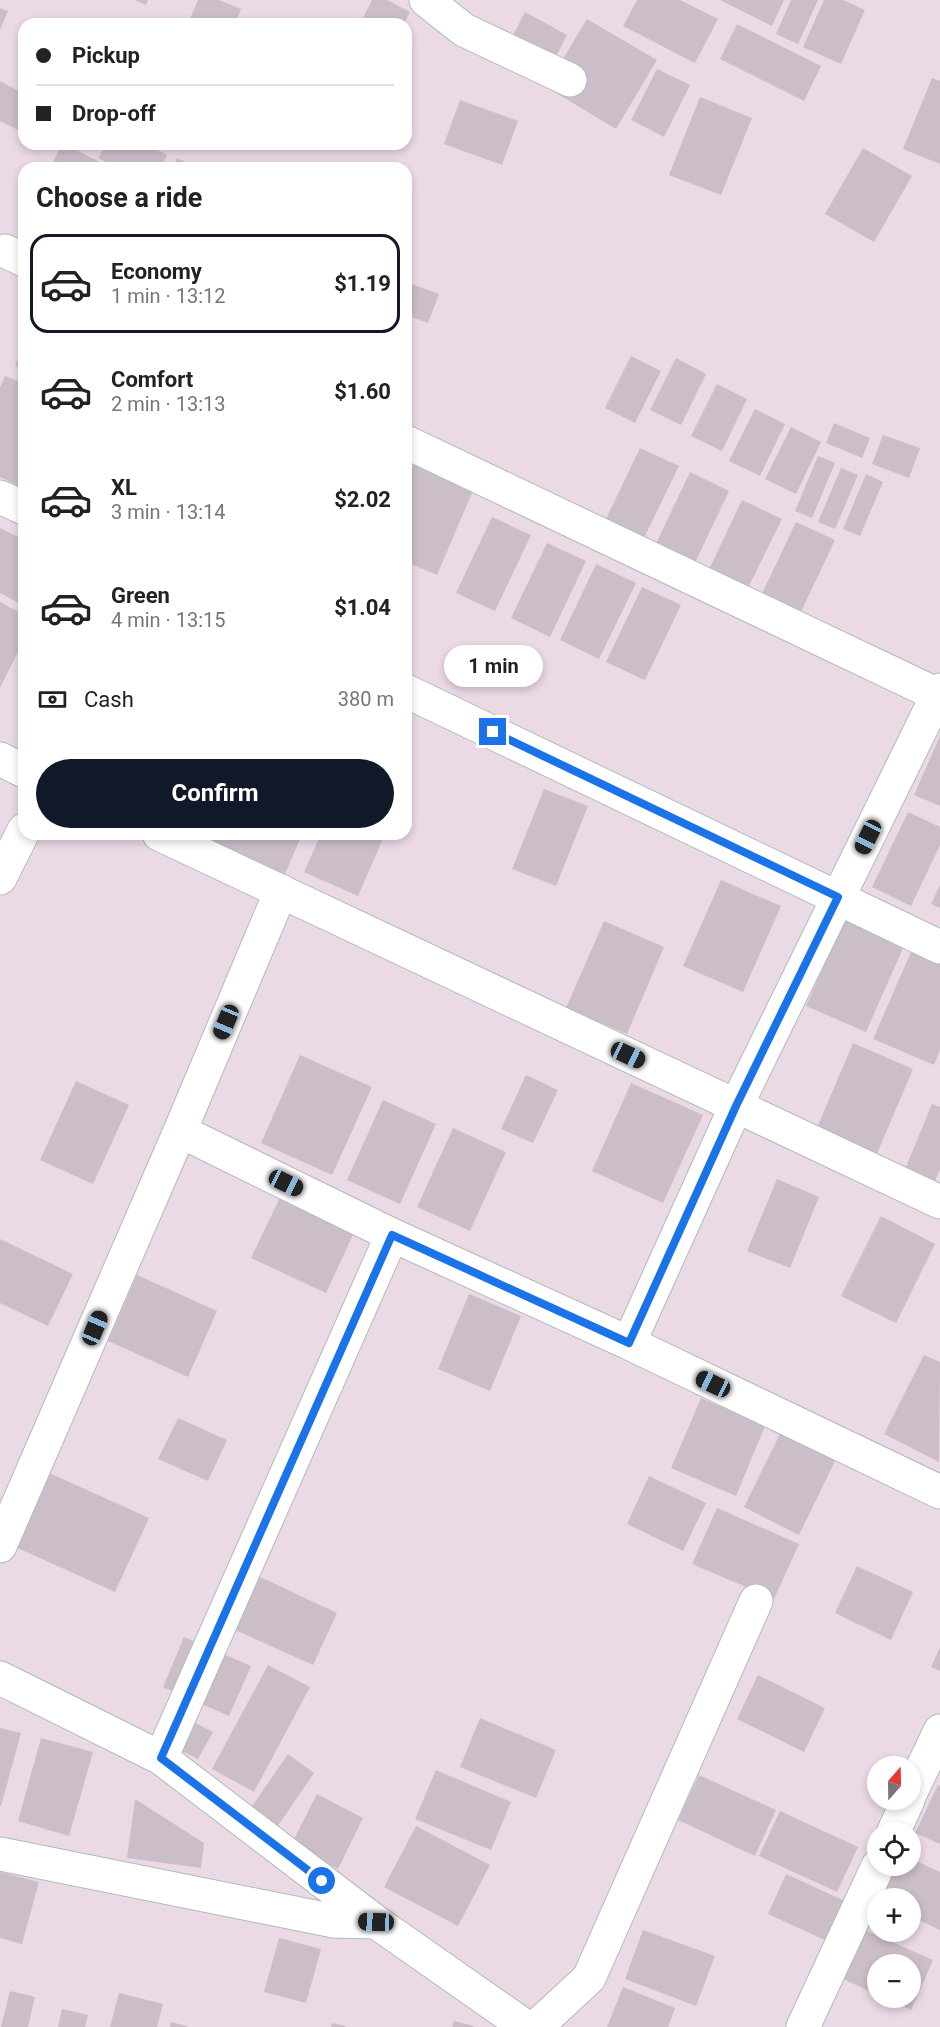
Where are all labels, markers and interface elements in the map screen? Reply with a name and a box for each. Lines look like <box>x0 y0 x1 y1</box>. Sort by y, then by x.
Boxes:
text: Pickup <box>72 43 140 68</box>
text: Drop-off <box>72 101 156 126</box>
text: Choose a ride <box>36 182 202 214</box>
icon: car <box>39 257 93 311</box>
text: Economy <box>111 259 202 284</box>
text: $1.19 <box>334 271 391 296</box>
text: 1 min · 13:12 <box>111 284 226 308</box>
icon: car <box>39 365 93 419</box>
text: Comfort <box>111 367 193 392</box>
text: $1.60 <box>334 379 391 404</box>
text: 2 min · 13:13 <box>111 392 226 416</box>
icon: car <box>39 473 93 527</box>
text: XL <box>111 475 137 500</box>
text: $2.02 <box>334 487 391 512</box>
text: 3 min · 13:14 <box>111 500 226 524</box>
icon: car <box>39 581 93 635</box>
text: Green <box>111 583 170 608</box>
text: $1.04 <box>334 595 391 620</box>
text: 4 min · 13:15 <box>111 608 226 632</box>
callout: 1 min <box>444 645 542 687</box>
text: 1 min <box>468 654 519 678</box>
icon: cash <box>36 683 69 716</box>
text: Cash <box>84 687 134 712</box>
text: 380 m <box>338 687 394 711</box>
route end <box>479 718 506 745</box>
button: Confirm <box>36 759 394 828</box>
car <box>852 817 884 857</box>
car <box>211 1002 241 1042</box>
car <box>608 1039 648 1071</box>
car <box>266 1167 306 1199</box>
car <box>80 1308 110 1348</box>
car <box>693 1368 733 1400</box>
north arrow <box>867 1756 921 1810</box>
map controls <box>867 1756 921 2008</box>
button: locate <box>867 1822 921 1876</box>
route start <box>308 1867 335 1894</box>
button: + <box>867 1888 921 1942</box>
car <box>358 1912 394 1932</box>
button: − <box>867 1954 921 2008</box>

